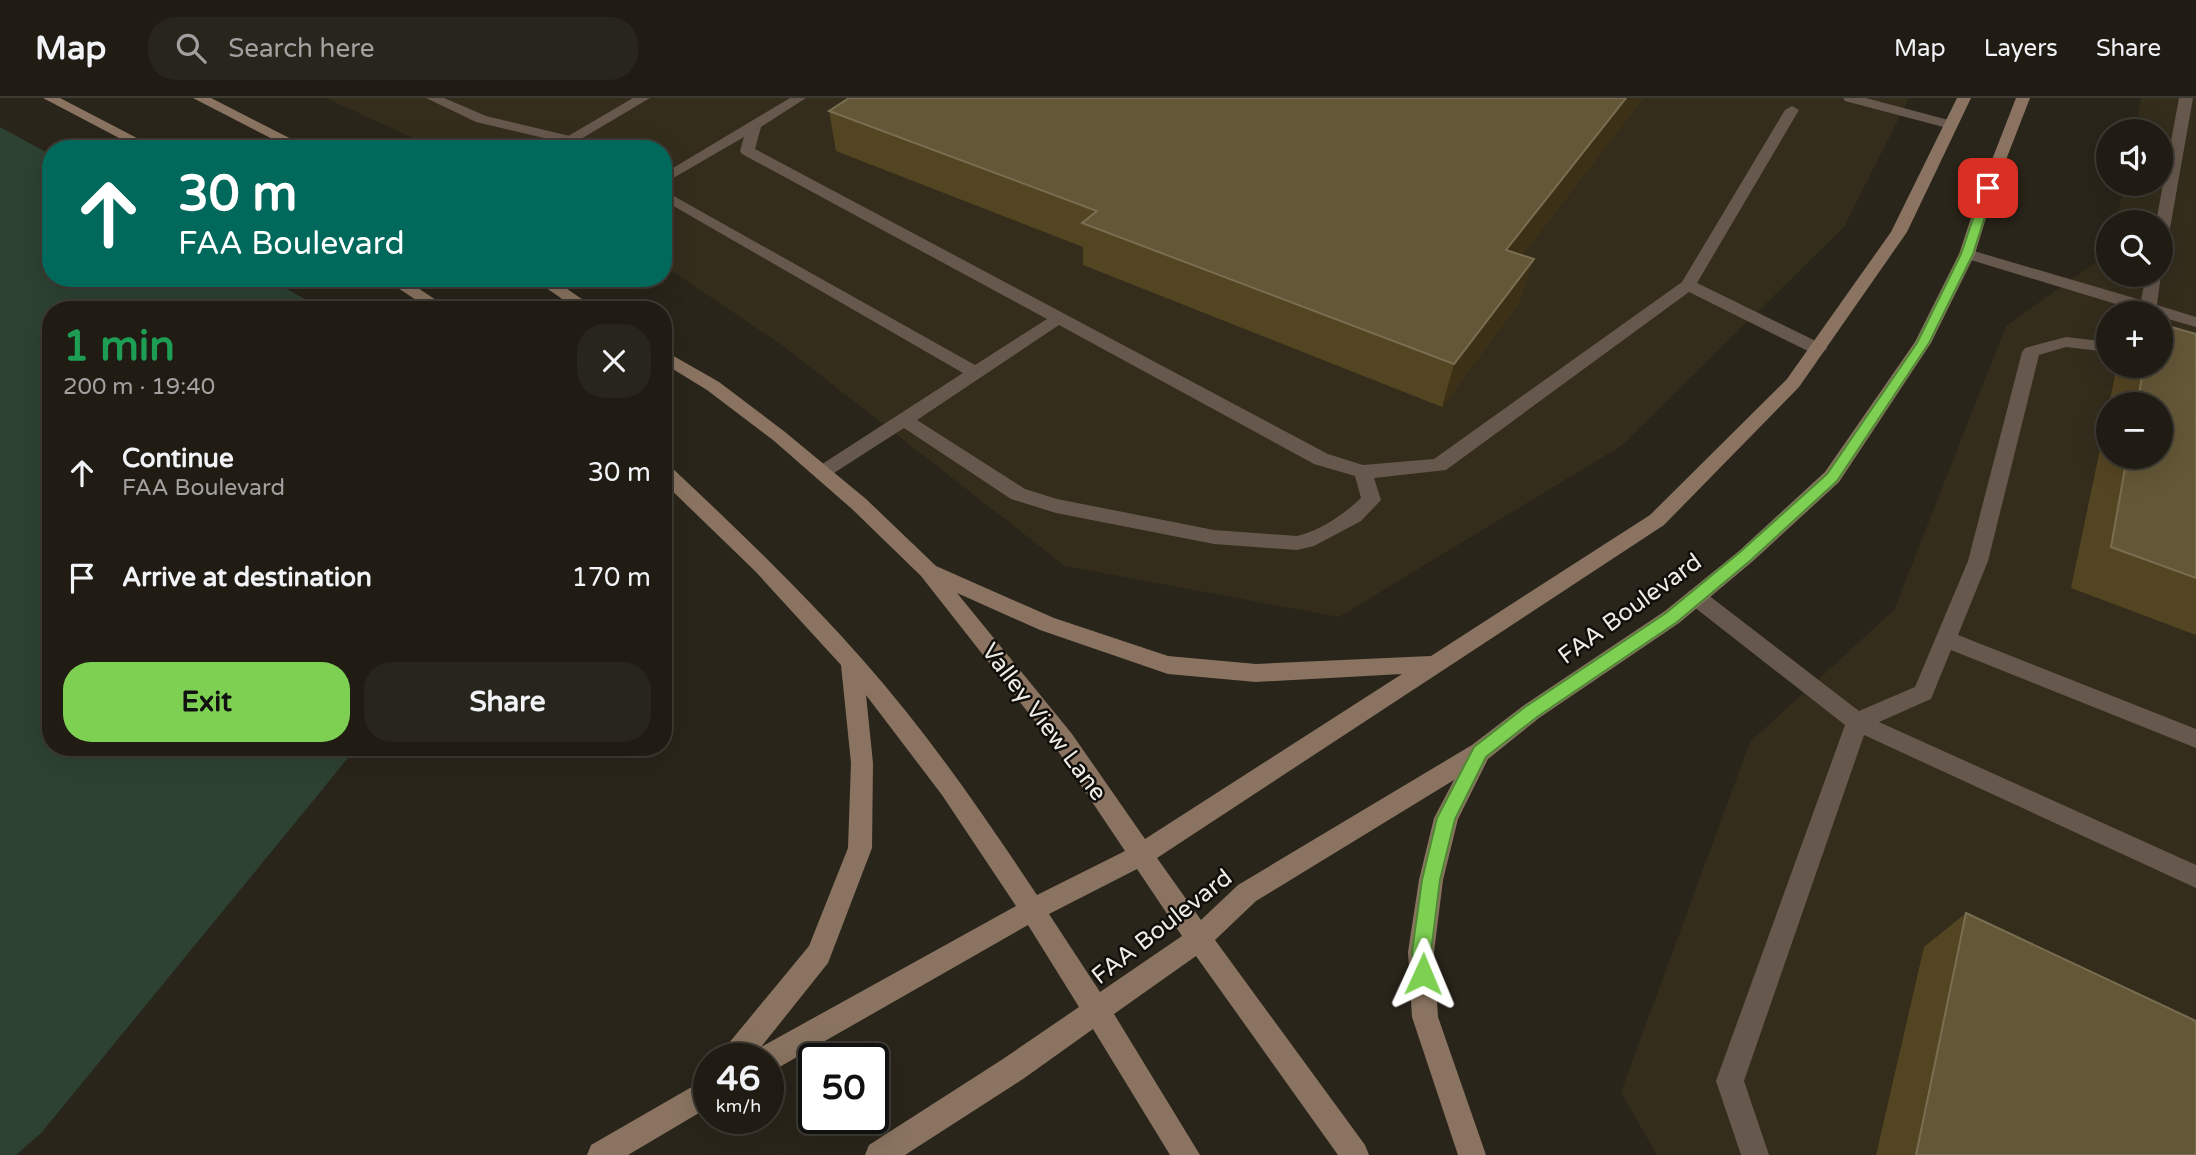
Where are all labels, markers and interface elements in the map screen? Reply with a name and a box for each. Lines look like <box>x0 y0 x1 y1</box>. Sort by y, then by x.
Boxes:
search box <box>148 17 638 80</box>
text: Map <box>35 29 106 68</box>
icon: search <box>172 29 210 67</box>
text: Search here <box>228 33 374 64</box>
text: Map <box>1894 34 1946 63</box>
text: Layers <box>1984 34 2058 63</box>
text: Share <box>2096 34 2161 63</box>
map controls <box>2096 119 2173 469</box>
button: sound <box>2096 119 2173 196</box>
pin <box>1958 158 2018 218</box>
text: 30 m <box>178 165 297 224</box>
icon: ahead <box>63 168 154 259</box>
icon: arrive <box>1969 169 2007 207</box>
button: search <box>2096 210 2173 287</box>
text: FAA Boulevard <box>178 225 405 263</box>
button: + <box>2096 301 2173 378</box>
text: 1 min <box>63 321 175 372</box>
button: close <box>577 324 651 398</box>
text: 200 m · 19:40 <box>63 373 215 401</box>
button: − <box>2096 392 2173 469</box>
text: Continue <box>122 443 234 474</box>
icon: ahead <box>63 454 101 492</box>
text: 30 m <box>588 457 651 488</box>
text: FAA Boulevard <box>122 474 285 502</box>
street label: FAA Boulevard <box>1553 547 1707 671</box>
icon: arrive <box>63 559 101 597</box>
text: Arrive at destination <box>122 562 372 593</box>
text: 170 m <box>571 562 651 593</box>
street label: Valley View Lane <box>975 637 1113 807</box>
button: Exit <box>63 662 350 742</box>
button: Share <box>364 662 651 742</box>
street label: FAA Boulevard <box>1086 863 1238 991</box>
position arrow <box>1386 937 1460 1011</box>
speed limit sign: 50 <box>798 1043 889 1134</box>
text: 46 <box>717 1058 760 1100</box>
text: km/h <box>716 1095 761 1117</box>

